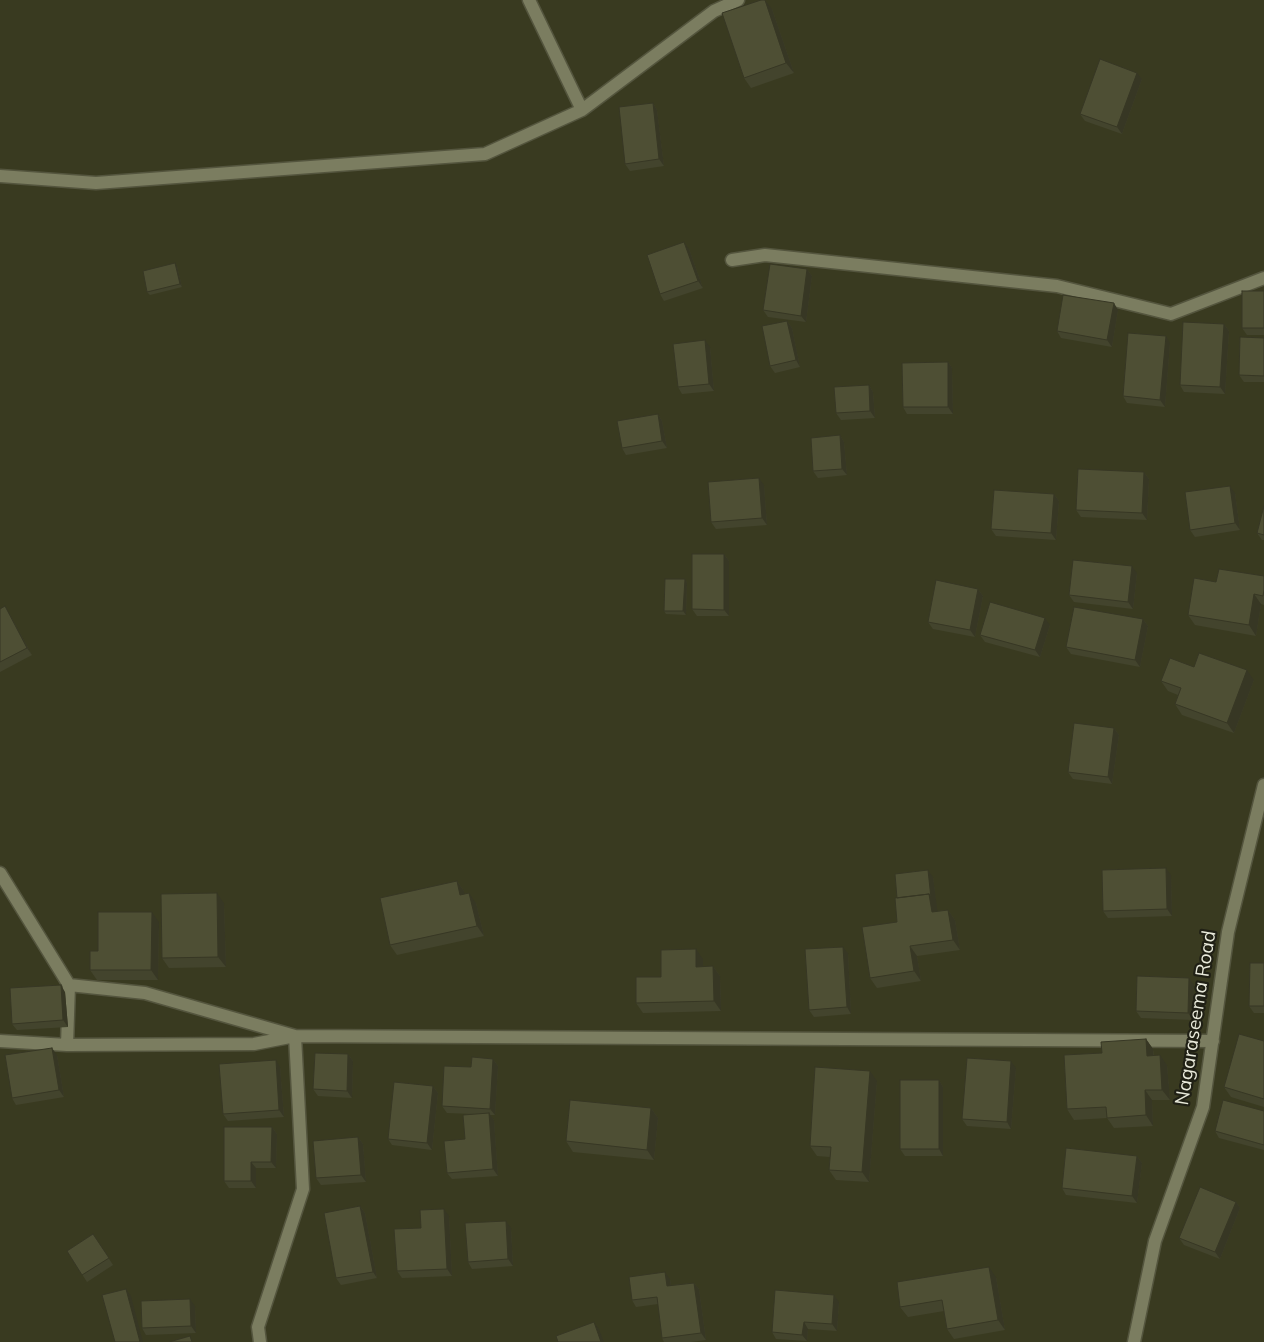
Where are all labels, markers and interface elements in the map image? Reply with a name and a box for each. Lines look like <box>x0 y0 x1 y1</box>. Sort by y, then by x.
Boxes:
street label: Nagaraseema Road <box>1171 929 1221 1107</box>

